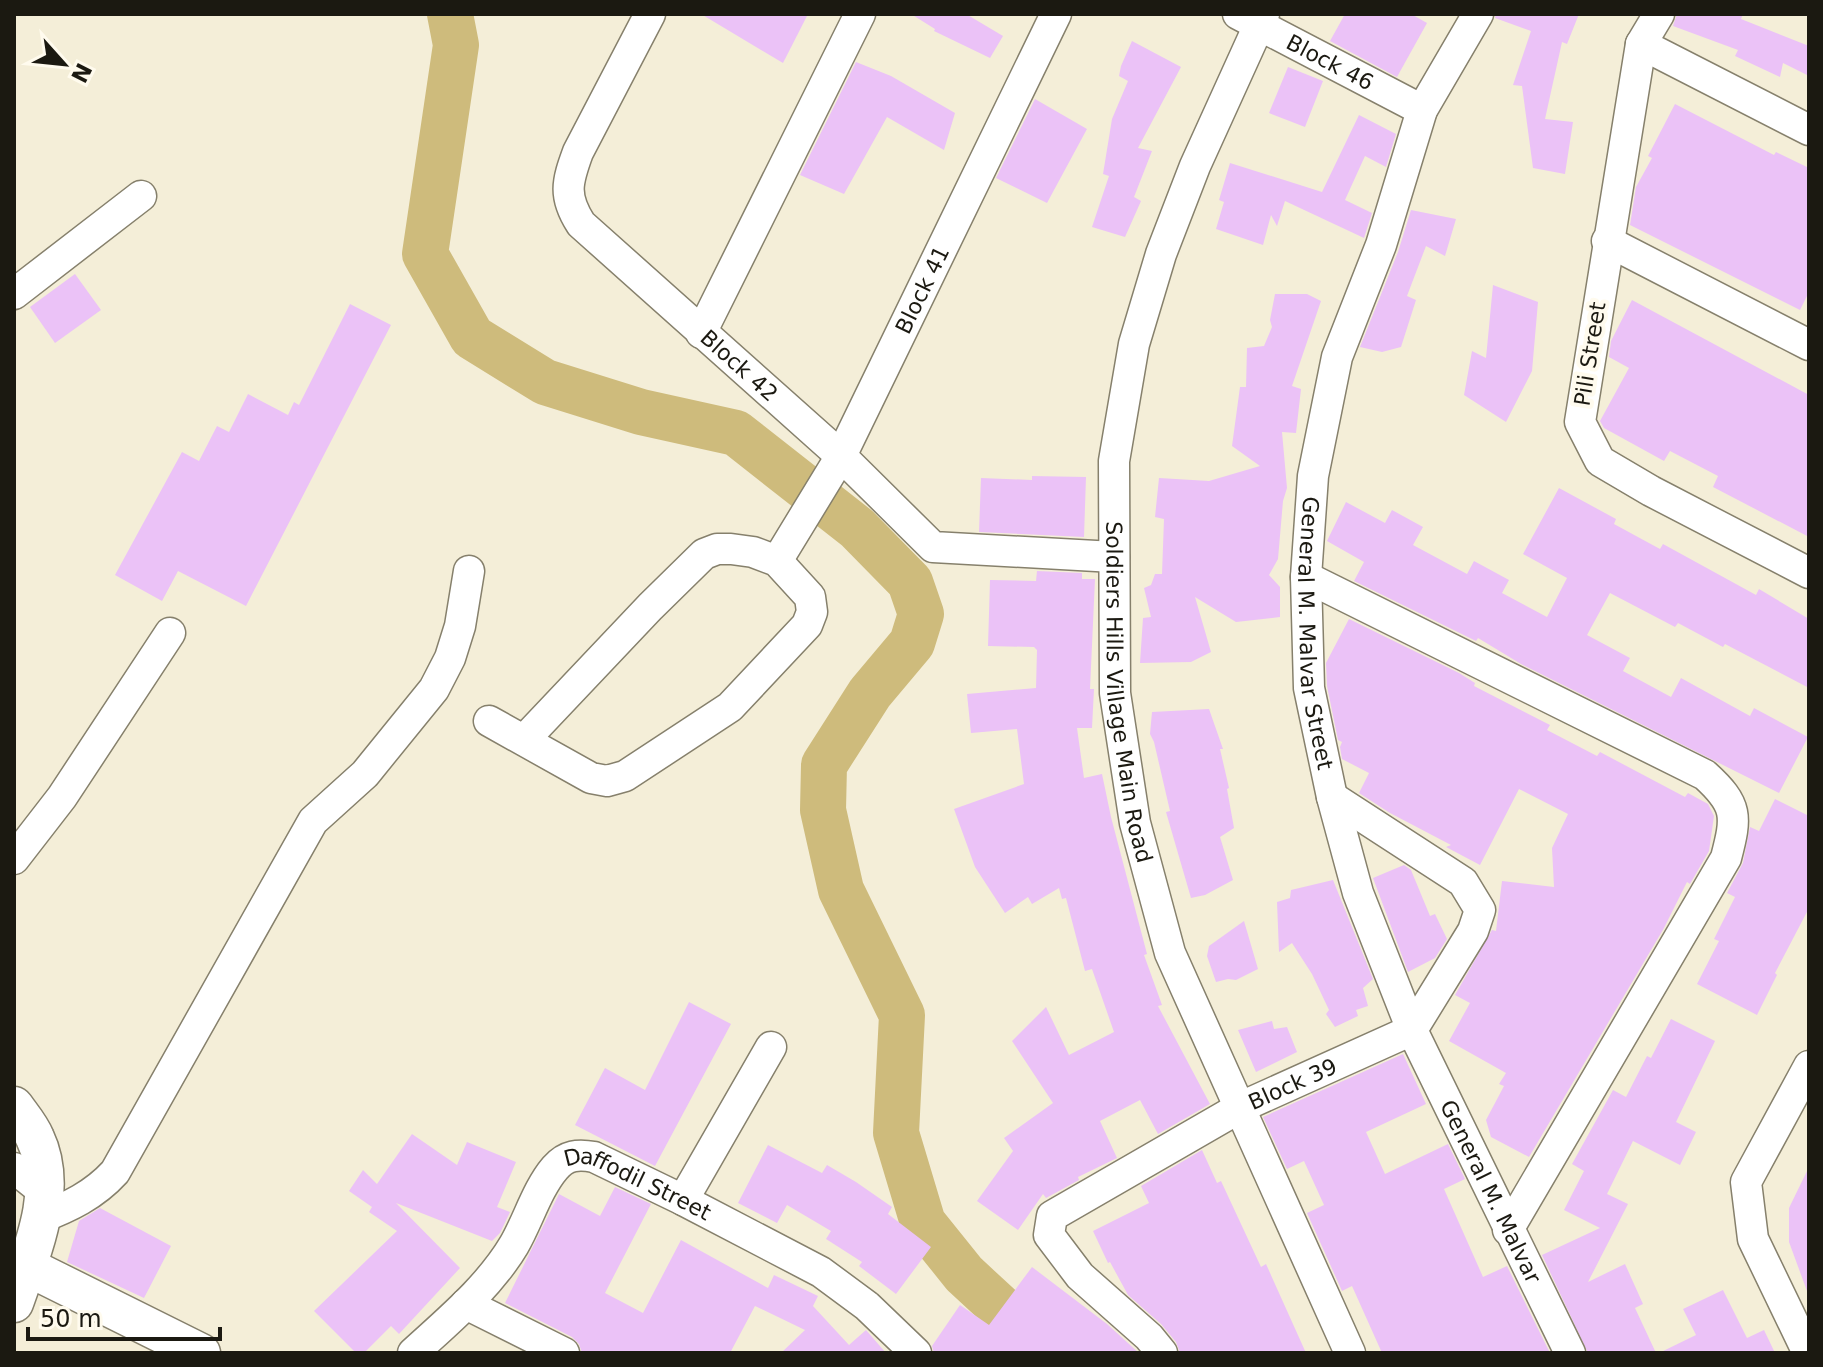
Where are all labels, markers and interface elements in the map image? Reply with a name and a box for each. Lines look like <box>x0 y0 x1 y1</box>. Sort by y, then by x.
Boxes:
north arrow <box>24 24 104 104</box>
street label: Block 46 <box>1283 29 1378 95</box>
text: N <box>66 59 97 87</box>
street label: Block 41 <box>890 242 954 338</box>
street label: Pili Street <box>1569 300 1611 408</box>
street label: Block 42 <box>696 325 783 406</box>
street label: General M. Malvar Street <box>1294 496 1338 772</box>
street label: Soldiers Hills Village Main Road <box>1102 521 1158 865</box>
street label: Block 39 <box>1244 1053 1341 1115</box>
street label: General M. Malvar <box>1436 1096 1547 1288</box>
street label: Daffodil Street <box>561 1142 716 1225</box>
scale bar <box>28 1291 220 1341</box>
text: 50 m <box>40 1305 102 1333</box>

